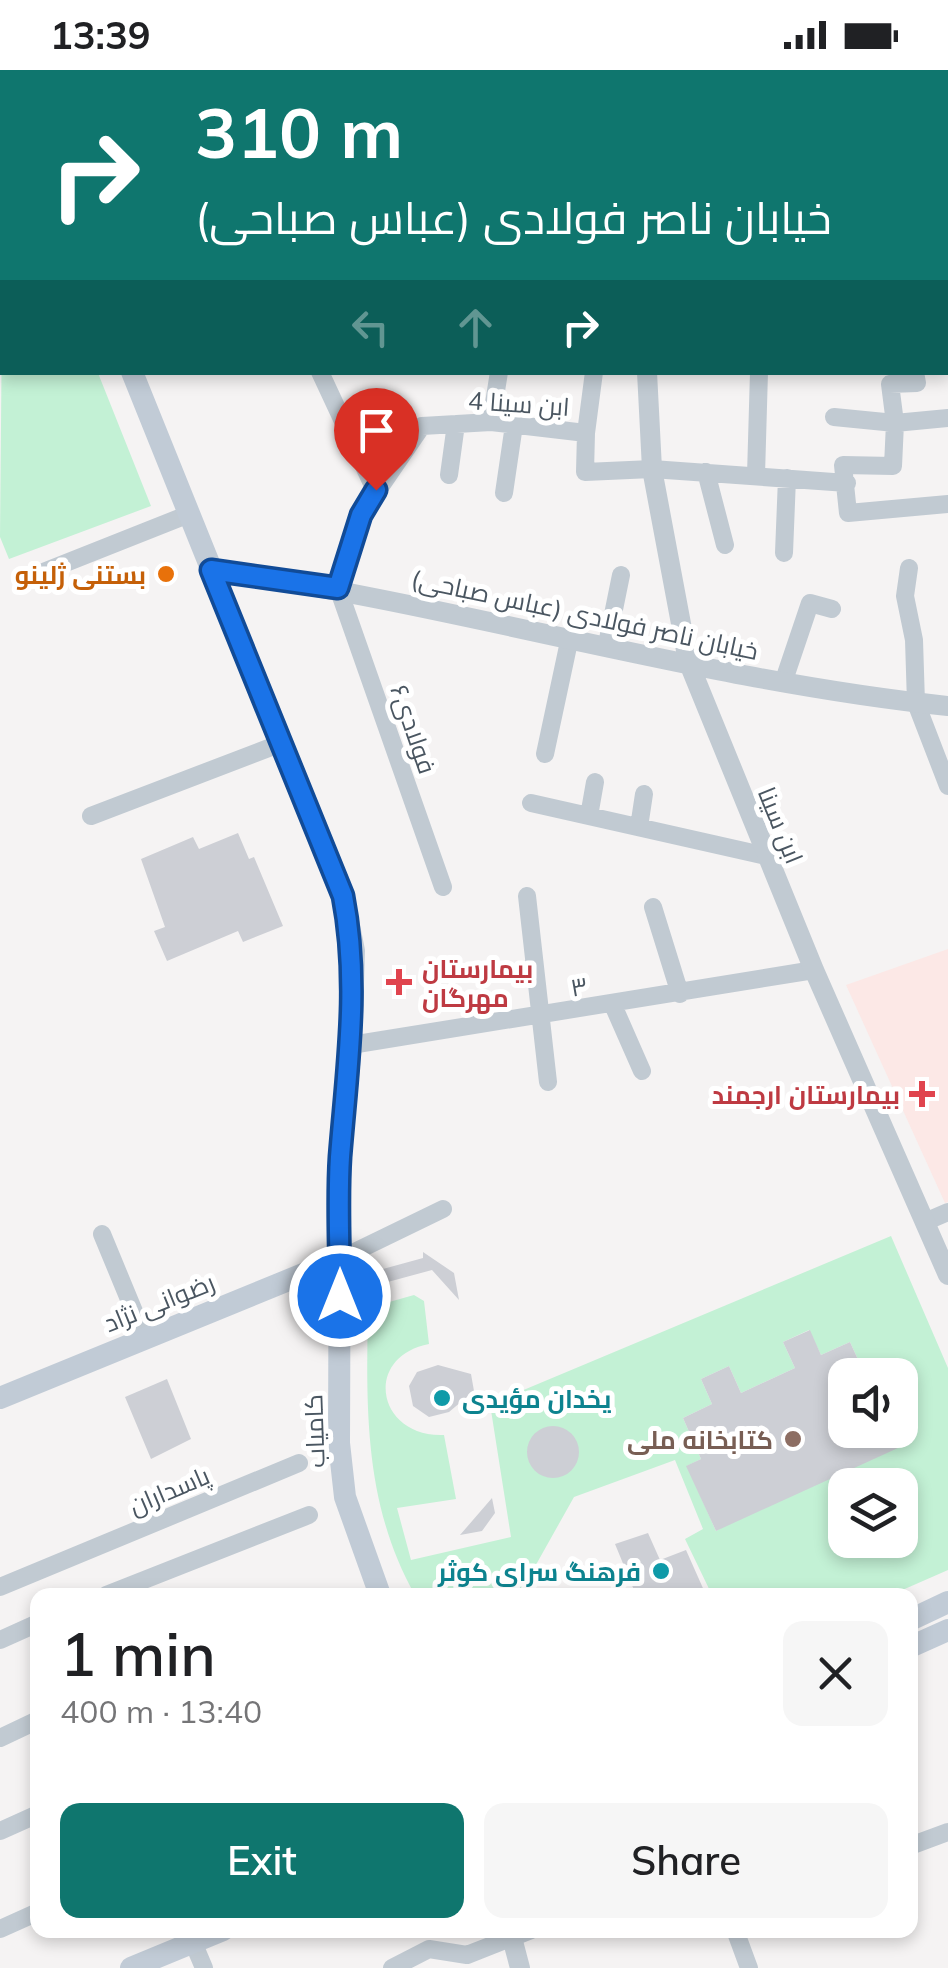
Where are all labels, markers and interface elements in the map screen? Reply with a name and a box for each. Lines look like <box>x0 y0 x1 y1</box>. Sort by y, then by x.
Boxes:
text: 13:39 <box>50 11 151 59</box>
text: 310 m <box>195 88 403 176</box>
icon: right <box>30 110 160 240</box>
text: خیابان ناصر فولادی (عباس صباحی) <box>195 189 832 245</box>
icon: left <box>343 300 398 355</box>
icon: ahead <box>448 300 503 355</box>
icon: right <box>553 300 608 355</box>
street label: ابن سینا 4 <box>467 384 571 422</box>
pin <box>334 388 419 491</box>
icon: arrive <box>349 403 404 458</box>
place label: بستنی ژلینو <box>15 559 146 590</box>
street label: خیابان ناصر فولادی (عباس صباحی) <box>409 562 761 666</box>
marker: بستنی ژلینو <box>155 563 177 585</box>
street label: فولادی۶ <box>384 680 444 778</box>
street label: ابن سینا <box>752 782 810 868</box>
place label: بیمارستان مهرگان <box>422 953 533 1014</box>
marker: بیمارستان مهرگان <box>386 969 412 995</box>
street label: ۳ <box>568 969 590 1003</box>
place label: بیمارستان ارجمند <box>712 1079 900 1110</box>
marker: بیمارستان ارجمند <box>909 1081 935 1107</box>
position arrow <box>288 1244 392 1348</box>
street label: رضوانی نژاد <box>99 1266 219 1338</box>
map controls <box>828 1358 918 1558</box>
button: sound <box>828 1358 918 1448</box>
place label: یخدان مؤیدی <box>462 1383 611 1414</box>
marker: یخدان مؤیدی <box>431 1387 453 1409</box>
street label: کامیاب <box>297 1394 331 1468</box>
place label: کتابخانه ملی <box>627 1424 773 1455</box>
marker: کتابخانه ملی <box>782 1428 804 1450</box>
street label: پاسداران <box>124 1459 215 1523</box>
button: layers <box>828 1468 918 1558</box>
place label: فرهنگ سرای کوثر <box>437 1556 641 1587</box>
marker: فرهنگ سرای کوثر <box>650 1560 672 1582</box>
text: 1 min <box>60 1616 216 1691</box>
button: close <box>783 1621 888 1726</box>
text: 400 m · 13:40 <box>60 1691 262 1731</box>
button: Exit <box>60 1803 464 1918</box>
button: Share <box>484 1803 888 1918</box>

